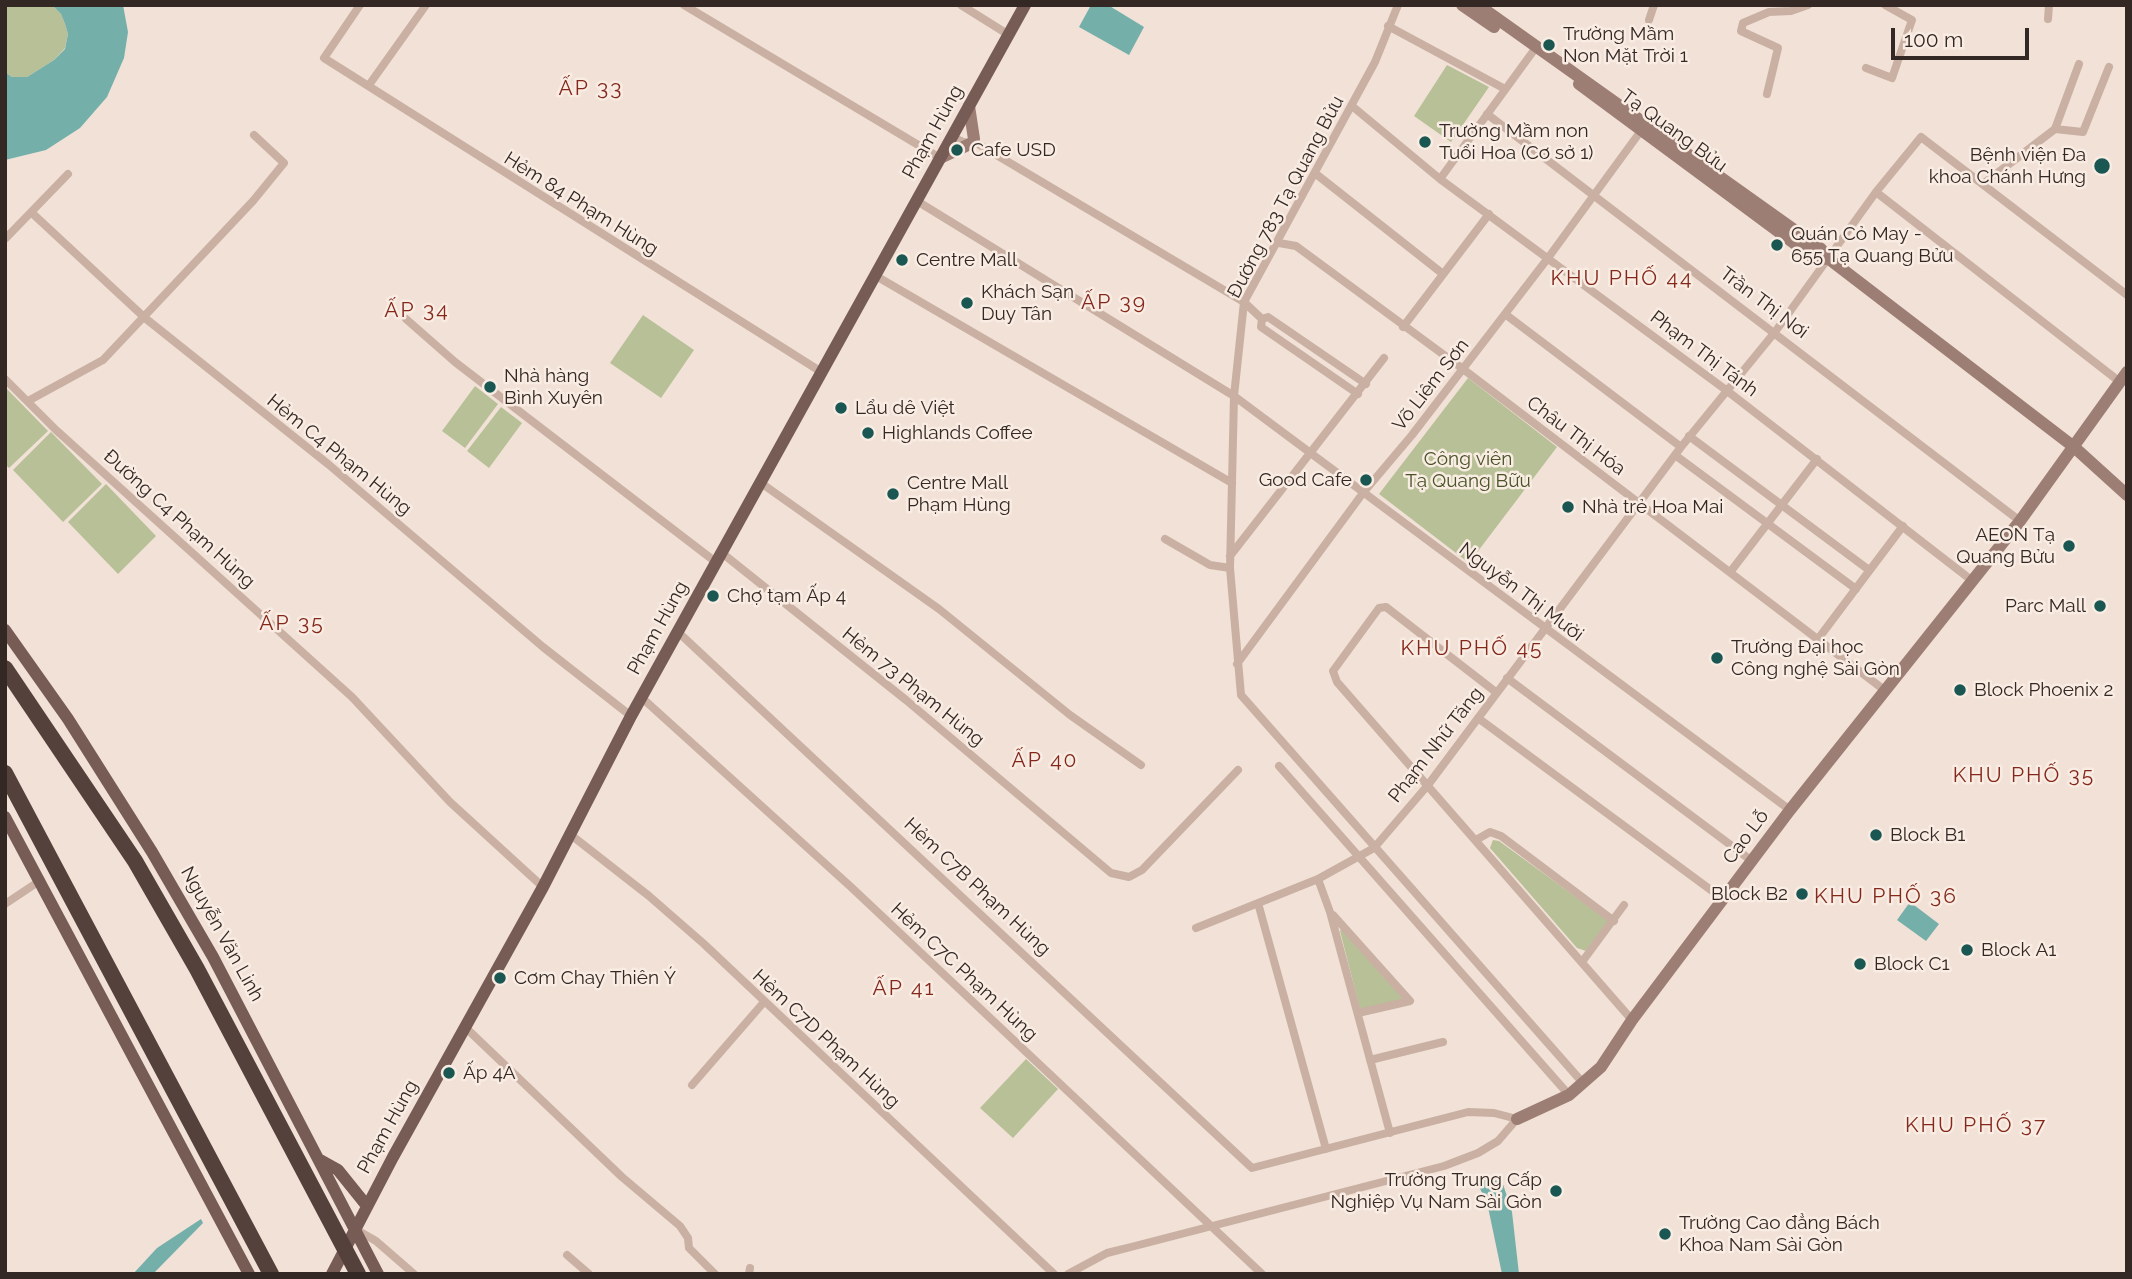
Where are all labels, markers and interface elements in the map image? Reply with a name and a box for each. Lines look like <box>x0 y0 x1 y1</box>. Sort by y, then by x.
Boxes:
scale bar <box>1894 14 2032 58</box>
place label: Trường Mầm Non Mặt Trời 1 <box>1563 23 1688 67</box>
text: 100 m <box>1904 27 1963 52</box>
marker: Trường Mầm Non Mặt Trời 1 <box>1541 37 1557 53</box>
district label: ẤP 33 <box>559 76 623 102</box>
street label: Phạm Hùng <box>898 81 968 183</box>
street label: Tạ Quang Bửu <box>1617 85 1731 177</box>
street label: Đường 783 Tạ Quang Bửu <box>1223 92 1349 302</box>
place label: Trường Mầm non Tuổi Hoa (Cơ sở 1) <box>1439 120 1593 164</box>
marker: Trường Mầm non Tuổi Hoa (Cơ sở 1) <box>1417 134 1433 150</box>
place label: Cafe USD <box>971 139 1056 161</box>
marker: Cafe USD <box>949 142 965 158</box>
place label: Bệnh viện Đa khoa Chánh Hưng <box>1929 144 2086 188</box>
street label: Hẻm 84 Phạm Hùng <box>500 147 662 261</box>
marker: Bệnh viện Đa khoa Chánh Hưng <box>2092 156 2112 176</box>
place label: Quán Cỏ May - 655 Tạ Quang Bửu <box>1791 223 1954 267</box>
marker: Quán Cỏ May - 655 Tạ Quang Bửu <box>1769 237 1785 253</box>
place label: Centre Mall <box>916 249 1017 271</box>
marker: Centre Mall <box>894 252 910 268</box>
street label: Trần Thị Nơi <box>1715 262 1813 344</box>
district label: KHU PHỐ 44 <box>1552 266 1692 292</box>
place label: Khách Sạn Duy Tân <box>981 281 1074 325</box>
district label: ẤP 39 <box>1082 290 1146 316</box>
marker: Khách Sạn Duy Tân <box>959 295 975 311</box>
district label: ẤP 34 <box>385 298 449 324</box>
street label: Phạm Thị Tánh <box>1645 306 1763 402</box>
street label: Võ Liêm Sơn <box>1388 334 1474 436</box>
place label: Nhà hàng Bình Xuyên <box>504 365 603 409</box>
marker: Nhà hàng Bình Xuyên <box>482 379 498 395</box>
street label: Hẻm C4 Phạm Hùng <box>262 390 416 520</box>
street label: Châu Thị Hóa <box>1522 391 1630 481</box>
place label: Lẩu dê Việt <box>855 397 955 419</box>
marker: Lẩu dê Việt <box>833 400 849 416</box>
place label: Highlands Coffee <box>882 422 1033 444</box>
marker: Highlands Coffee <box>860 425 876 441</box>
street label: Đường C4 Phạm Hủng <box>99 445 259 593</box>
park label: Công viên Tạ Quang Bữu <box>1405 448 1531 492</box>
place label: Good Cafe <box>1259 469 1352 491</box>
place label: Centre Mall Phạm Hùng <box>907 472 1011 516</box>
marker: Good Cafe <box>1358 472 1374 488</box>
marker: Centre Mall Phạm Hùng <box>885 486 901 502</box>
place label: Nhà trẻ Hoa Mai <box>1582 496 1723 518</box>
marker: Nhà trẻ Hoa Mai <box>1560 499 1576 515</box>
place label: AEON Tạ Quang Bửu <box>1956 524 2055 568</box>
street label: Nguyễn Thị Mười <box>1454 538 1588 646</box>
marker: AEON Tạ Quang Bửu <box>2061 538 2077 554</box>
street label: Phạm Hùng <box>623 577 693 679</box>
place label: Chợ tạm Ấp 4 <box>727 585 846 607</box>
marker: Chợ tạm Ấp 4 <box>705 588 721 604</box>
place label: Parc Mall <box>2005 595 2086 617</box>
marker: Parc Mall <box>2092 598 2108 614</box>
district label: ẤP 35 <box>260 611 324 637</box>
street label: Hẻm 73 Phạm Hùng <box>837 623 989 751</box>
district label: KHU PHỐ 45 <box>1402 636 1542 662</box>
place label: Trường Đại học Công nghệ Sài Gòn <box>1731 636 1900 680</box>
marker: Trường Đại học Công nghệ Sài Gòn <box>1709 650 1725 666</box>
place label: Block Phoenix 2 <box>1974 679 2113 701</box>
marker: Block Phoenix 2 <box>1952 682 1968 698</box>
street label: Phạm Nhữ Tăng <box>1384 683 1488 807</box>
district label: ẤP 40 <box>1012 748 1078 774</box>
district label: KHU PHỐ 35 <box>1954 763 2094 789</box>
street label: Cao Lỗ <box>1718 805 1774 869</box>
street label: Hẻm C7B Phạm Hùng <box>899 813 1055 961</box>
place label: Block B1 <box>1890 824 1965 846</box>
marker: Block B1 <box>1868 827 1884 843</box>
street label: Nguyễn Văn Linh <box>176 863 268 1005</box>
place label: Block B2 <box>1711 883 1788 905</box>
district label: KHU PHỐ 36 <box>1815 884 1957 910</box>
marker: Block B2 <box>1794 886 1810 902</box>
street label: Hẻm C7C Phạm Hùng <box>886 898 1042 1046</box>
place label: Block A1 <box>1981 939 2056 961</box>
marker: Block A1 <box>1959 942 1975 958</box>
place label: Block C1 <box>1874 953 1950 975</box>
marker: Block C1 <box>1852 956 1868 972</box>
street label: Hẻm C7D Phạm Hùng <box>748 965 904 1113</box>
place label: Cơm Chay Thiên Ý <box>514 967 676 989</box>
marker: Cơm Chay Thiên Ý <box>492 970 508 986</box>
district label: ẤP 41 <box>873 976 935 1002</box>
place label: Ấp 4A <box>463 1062 516 1084</box>
marker: Ấp 4A <box>441 1065 457 1081</box>
street label: Phạm Hùng <box>353 1076 423 1178</box>
district label: KHU PHỐ 37 <box>1906 1113 2046 1139</box>
place label: Trường Trung Cấp Nghiệp Vụ Nam Sài Gòn <box>1330 1169 1542 1213</box>
marker: Trường Trung Cấp Nghiệp Vụ Nam Sài Gòn <box>1548 1183 1564 1199</box>
place label: Trường Cao đẳng Bách Khoa Nam Sài Gòn <box>1679 1212 1880 1256</box>
marker: Trường Cao đẳng Bách Khoa Nam Sài Gòn <box>1657 1226 1673 1242</box>

